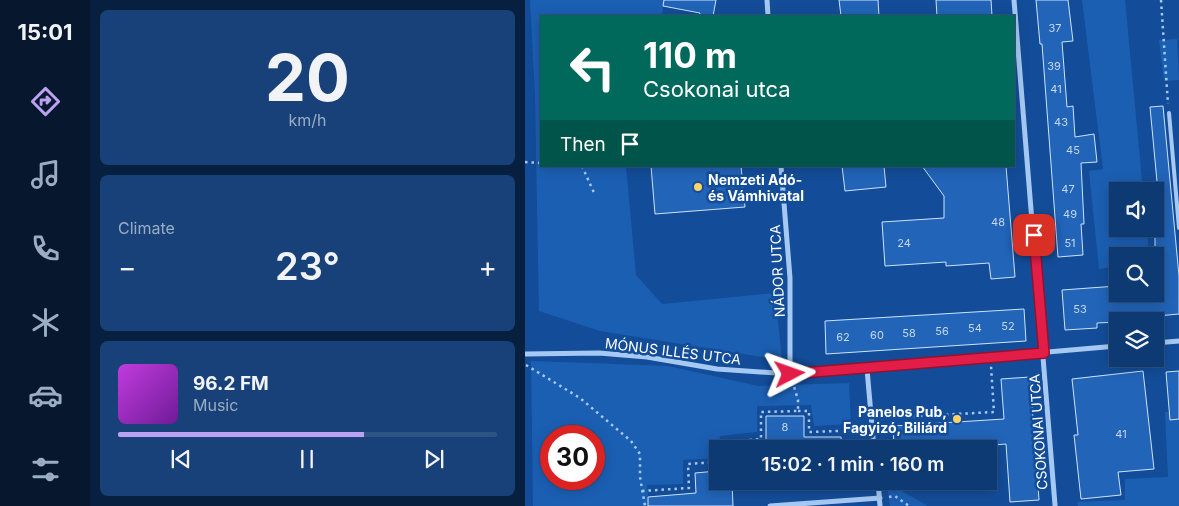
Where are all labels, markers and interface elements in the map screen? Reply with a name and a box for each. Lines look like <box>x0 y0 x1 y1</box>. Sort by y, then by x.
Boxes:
text: 15:01 <box>17 19 73 45</box>
house number: 37 <box>1048 21 1062 35</box>
text: 110 m <box>643 34 737 76</box>
icon: left <box>560 35 625 100</box>
text: 20 <box>265 38 350 117</box>
house number: 39 <box>1047 59 1061 73</box>
text: Csokonai utca <box>643 76 791 102</box>
house number: 41 <box>1050 82 1062 96</box>
icon: directions <box>28 84 63 119</box>
text: km/h <box>288 110 327 130</box>
house number: 43 <box>1054 115 1068 129</box>
icon: arrive <box>616 130 644 158</box>
text: Then <box>560 133 606 156</box>
house number: 45 <box>1066 143 1080 157</box>
icon: music <box>28 157 63 192</box>
place label: Nemzeti Adó- és Vámhivatal <box>708 171 804 204</box>
marker: Nemzeti Adó- és Vámhivatal <box>692 181 704 193</box>
house number: 47 <box>1061 182 1075 196</box>
map controls <box>1109 182 1164 367</box>
button: sound <box>1109 182 1164 237</box>
house number: 49 <box>1063 207 1077 221</box>
pin <box>1013 214 1055 256</box>
house number: 48 <box>991 215 1005 229</box>
text: Climate <box>118 218 175 238</box>
icon: arrive <box>1020 221 1048 249</box>
street label: NÁDOR UTCA <box>766 224 788 318</box>
icon: phone <box>28 231 63 266</box>
house number: 24 <box>897 236 911 250</box>
house number: 51 <box>1064 236 1076 250</box>
text: 23° <box>275 243 340 289</box>
button: search <box>1109 247 1164 302</box>
text: − <box>118 250 137 284</box>
text: + <box>478 250 497 284</box>
house number: 53 <box>1073 302 1087 316</box>
icon: climate <box>28 305 63 340</box>
button: layers <box>1109 312 1164 367</box>
house number: 52 <box>1001 319 1015 333</box>
house number: 54 <box>968 321 982 335</box>
house number: 56 <box>935 324 949 338</box>
house number: 58 <box>902 326 916 340</box>
house number: 60 <box>870 328 884 342</box>
house number: 62 <box>836 330 850 344</box>
street label: MÓNUS ILLÉS UTCA <box>604 334 742 368</box>
position arrow <box>763 347 815 399</box>
text: 96.2 FM <box>193 372 269 395</box>
street label: CSOKONAI UTCA <box>1025 373 1051 491</box>
icon: car <box>28 378 63 413</box>
text: Music <box>193 395 238 415</box>
place label: Panelos Pub, Fagyizó, Biliárd <box>843 403 947 436</box>
marker: Panelos Pub, Fagyizó, Biliárd <box>951 413 963 425</box>
house number: 8 <box>782 420 789 434</box>
speed limit sign: 30 <box>540 425 605 490</box>
house number: 41 <box>1115 427 1127 441</box>
icon: previous <box>167 445 195 473</box>
icon: pause <box>293 445 321 473</box>
icon: next <box>420 445 448 473</box>
icon: filters <box>28 452 63 487</box>
text: 15:02 · 1 min · 160 m <box>762 453 944 476</box>

